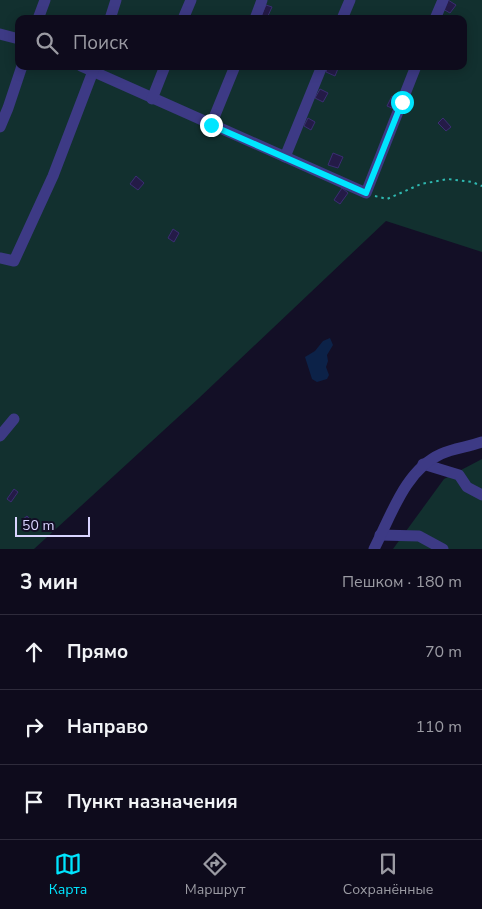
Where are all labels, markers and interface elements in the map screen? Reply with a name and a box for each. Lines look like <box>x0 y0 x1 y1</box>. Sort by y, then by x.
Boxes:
search box <box>15 15 467 70</box>
icon: search <box>33 29 61 57</box>
text: Поиск <box>73 30 128 56</box>
route start <box>391 91 414 114</box>
route end <box>200 114 223 137</box>
scale bar <box>15 514 90 537</box>
text: 50 m <box>22 516 54 535</box>
text: 3 мин <box>20 568 78 596</box>
text: Пешком · 180 m <box>342 571 462 593</box>
icon: ahead <box>20 638 48 666</box>
text: Прямо <box>67 639 128 665</box>
text: 70 m <box>425 641 462 663</box>
icon: right <box>20 713 48 741</box>
text: Направо <box>67 714 148 740</box>
text: 110 m <box>415 716 462 738</box>
icon: arrive <box>20 788 48 816</box>
text: Пункт назначения <box>67 789 238 815</box>
tab: Карта <box>49 850 87 899</box>
tab: Маршрут <box>185 850 245 899</box>
tab: Сохранённые <box>343 850 433 899</box>

